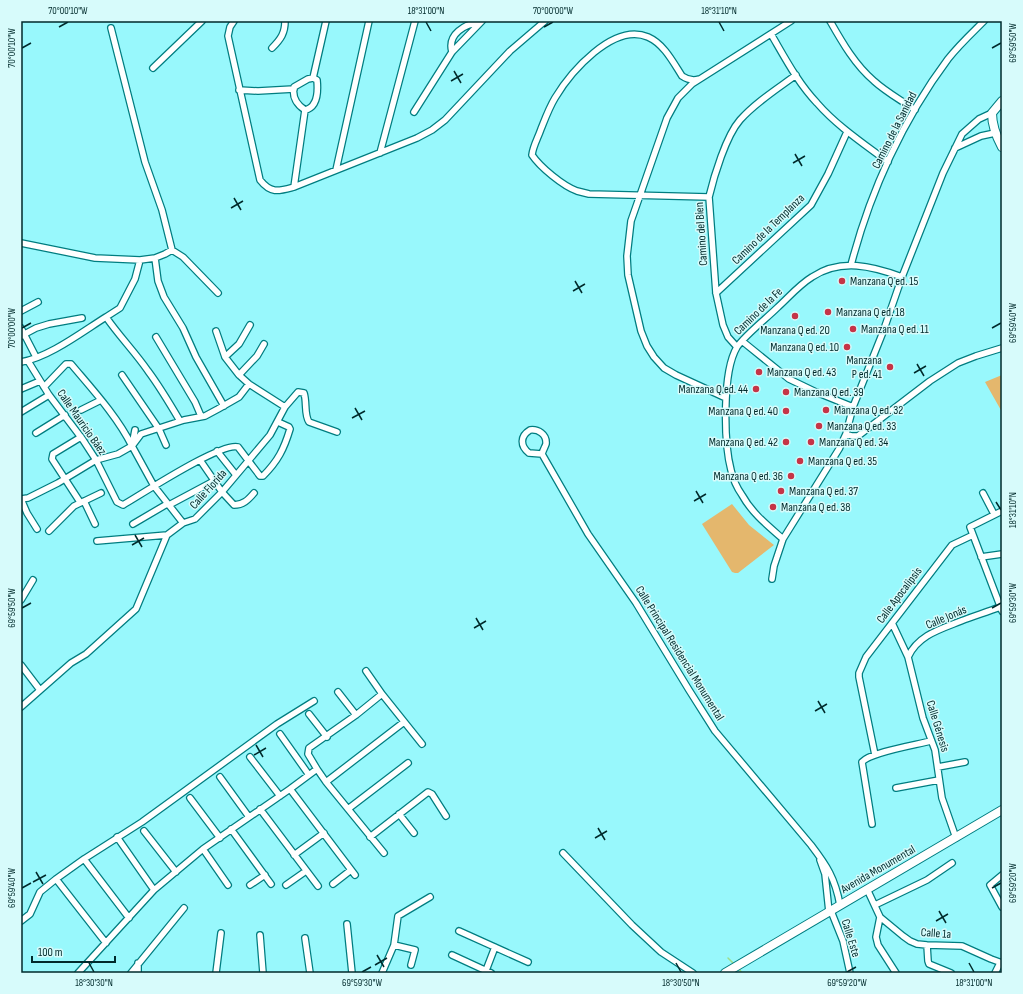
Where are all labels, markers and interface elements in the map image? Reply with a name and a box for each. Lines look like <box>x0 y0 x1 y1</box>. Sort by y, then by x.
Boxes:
text: 70°00'10"W <box>48 5 88 17</box>
text: 18°31'00"N <box>408 5 444 17</box>
text: 70°00'00"W <box>533 5 574 17</box>
text: 18°31'10"N <box>701 5 737 17</box>
text: 69°59'50"W <box>1007 23 1019 63</box>
text: 70°00'10"W <box>6 28 18 68</box>
street label: Camino de la Sanidad <box>869 89 920 171</box>
street label: Camino de la Templanza <box>729 191 808 268</box>
street label: Camino del Bien <box>692 202 711 266</box>
place label: Manzana Q ed. 15 <box>850 274 919 289</box>
marker: Manzana Q ed. 15 <box>837 276 847 286</box>
street label: Camino de la Fe <box>731 284 786 338</box>
text: 69°59'40"W <box>1007 303 1019 343</box>
place label: Manzana Q ed. 18 <box>836 305 905 320</box>
text: 70°00'00"W <box>6 307 18 348</box>
marker: Manzana Q ed. 18 <box>823 307 833 317</box>
marker: Manzana Q ed. 20 <box>790 311 800 321</box>
place label: Manzana Q ed. 11 <box>861 322 930 337</box>
place label: Manzana Q ed. 20 <box>760 323 830 338</box>
marker: Manzana Q ed. 11 <box>848 324 858 334</box>
place label: Manzana Q ed. 10 <box>770 340 839 355</box>
marker: Manzana Q ed. 10 <box>842 342 852 352</box>
place label: Manzana P ed. 41 <box>846 353 883 382</box>
marker: Manzana P ed. 41 <box>885 362 895 372</box>
place label: Manzana Q ed. 43 <box>767 365 836 380</box>
marker: Manzana Q ed. 43 <box>754 367 764 377</box>
place label: Manzana Q ed. 44 <box>679 382 748 397</box>
marker: Manzana Q ed. 44 <box>751 384 761 394</box>
place label: Manzana Q ed. 39 <box>794 385 864 400</box>
street label: Calle Mauricio Báez <box>53 386 110 459</box>
marker: Manzana Q ed. 39 <box>781 387 791 397</box>
place label: Manzana Q ed. 32 <box>834 403 903 418</box>
place label: Manzana Q ed. 40 <box>708 404 778 419</box>
marker: Manzana Q ed. 32 <box>821 405 831 415</box>
marker: Manzana Q ed. 40 <box>781 406 791 416</box>
place label: Manzana Q ed. 33 <box>827 419 896 434</box>
marker: Manzana Q ed. 33 <box>814 421 824 431</box>
place label: Manzana Q ed. 42 <box>709 435 778 450</box>
place label: Manzana Q ed. 34 <box>819 435 888 450</box>
marker: Manzana Q ed. 42 <box>781 437 791 447</box>
marker: Manzana Q ed. 34 <box>806 437 816 447</box>
place label: Manzana Q ed. 35 <box>808 454 877 469</box>
marker: Manzana Q ed. 35 <box>795 456 805 466</box>
street label: Calle Florida <box>187 466 230 512</box>
place label: Manzana Q ed. 36 <box>713 469 783 484</box>
marker: Manzana Q ed. 36 <box>786 471 796 481</box>
place label: Manzana Q ed. 37 <box>789 484 858 499</box>
marker: Manzana Q ed. 37 <box>776 486 786 496</box>
text: 18°31'10"N <box>1007 492 1019 528</box>
place label: Manzana Q ed. 38 <box>781 500 851 515</box>
marker: Manzana Q ed. 38 <box>768 502 778 512</box>
street label: Calle Apocalipsis <box>873 564 925 626</box>
street label: Calle Principal Residencial Monumental <box>632 583 727 723</box>
text: 69°59'30"W <box>1007 583 1019 623</box>
text: 69°59'50"W <box>6 588 18 628</box>
street label: Calle Jonás <box>924 602 969 633</box>
street label: Calle Génesis <box>923 699 952 754</box>
street label: Avenida Monumental <box>837 842 918 897</box>
text: 69°59'20"W <box>1007 863 1019 903</box>
text: 69°59'40"W <box>6 868 18 908</box>
street label: Calle Este <box>838 917 863 959</box>
street label: Calle 1a <box>920 925 952 942</box>
scale bar <box>32 938 115 964</box>
text: 100 m <box>38 945 63 960</box>
text: 18°30'30"N <box>75 977 113 989</box>
text: 69°59'30"W <box>342 977 382 989</box>
text: 18°30'50"N <box>662 977 700 989</box>
text: 69°59'20"W <box>827 977 867 989</box>
text: 18°31'00"N <box>956 977 992 989</box>

